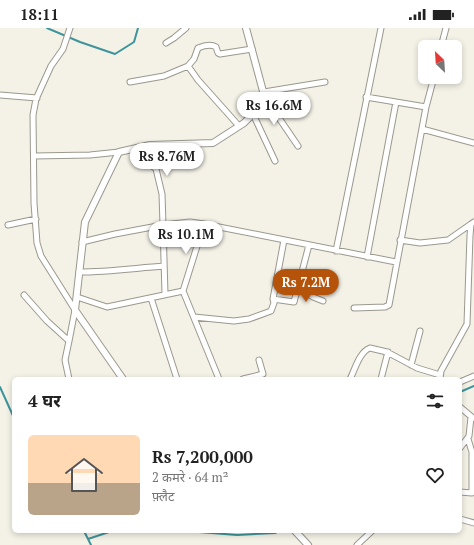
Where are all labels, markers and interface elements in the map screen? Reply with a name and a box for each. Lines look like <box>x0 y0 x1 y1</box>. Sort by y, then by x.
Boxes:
text: 18:11 <box>20 4 59 24</box>
north arrow <box>418 40 462 84</box>
map controls <box>418 40 462 84</box>
pin: Rs 16.6M <box>233 92 315 126</box>
text: Rs 16.6M <box>246 96 302 114</box>
pin: Rs 8.76M <box>126 143 208 177</box>
text: Rs 8.76M <box>139 147 195 165</box>
pin: Rs 10.1M <box>145 221 227 255</box>
text: Rs 10.1M <box>158 225 214 243</box>
pin: Rs 7.2M <box>269 269 343 303</box>
text: Rs 7.2M <box>282 273 330 291</box>
text: 4 घर <box>28 389 61 412</box>
icon: filters <box>424 390 446 412</box>
text: Rs 7,200,000 <box>152 445 253 468</box>
icon: home <box>60 451 108 499</box>
icon: heart <box>424 464 446 486</box>
text: 2 कमरे · 64 m² <box>152 468 228 486</box>
text: फ़्लैट <box>152 487 175 505</box>

